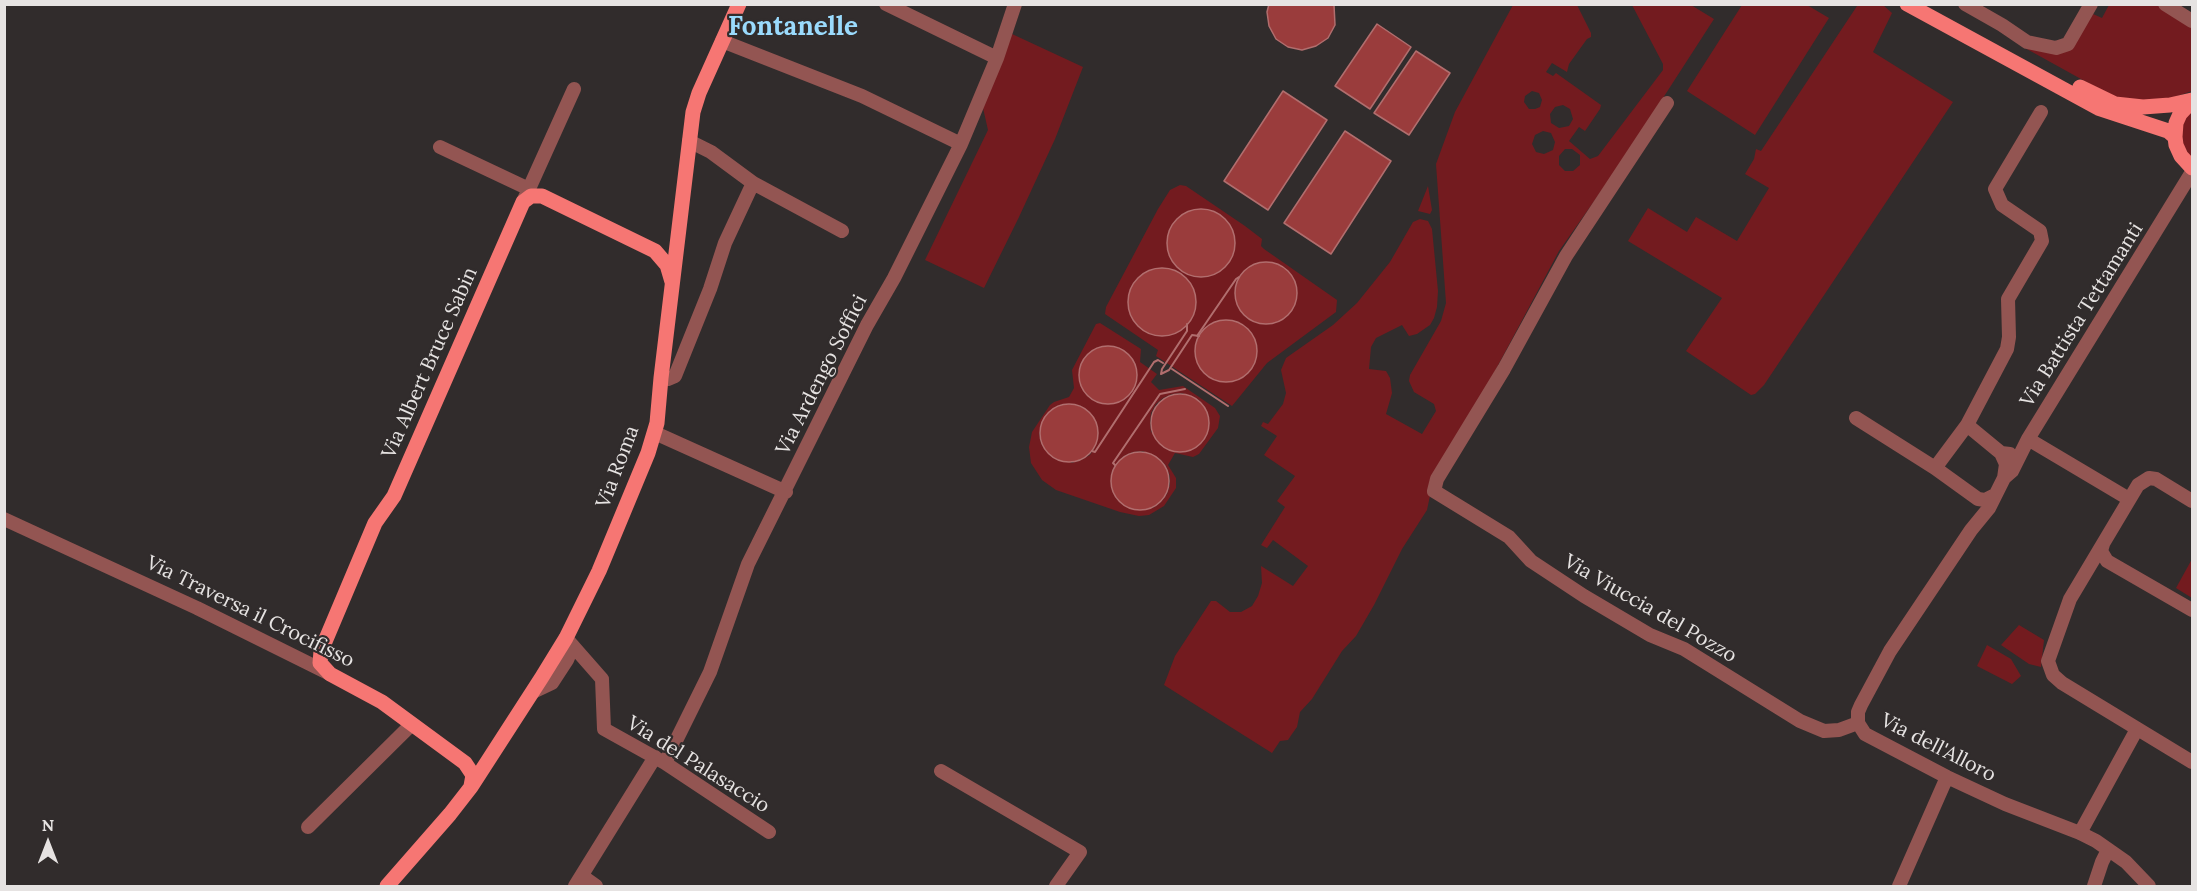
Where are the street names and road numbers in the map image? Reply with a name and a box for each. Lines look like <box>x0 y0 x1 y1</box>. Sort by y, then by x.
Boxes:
street label: Via Battista Tettamanti <box>2016 219 2148 411</box>
street label: Via Albert Bruce Sabin <box>377 264 483 462</box>
street label: Via Ardengo Soffici <box>771 291 873 459</box>
street label: Via Roma <box>591 422 645 512</box>
street label: Via Viuccia del Pozzo <box>1559 550 1741 668</box>
street label: Via Traversa il Crocifisso <box>142 551 358 673</box>
street label: Via dell'Alloro <box>1876 709 2000 787</box>
street label: Via del Palasaccio <box>622 711 774 819</box>

